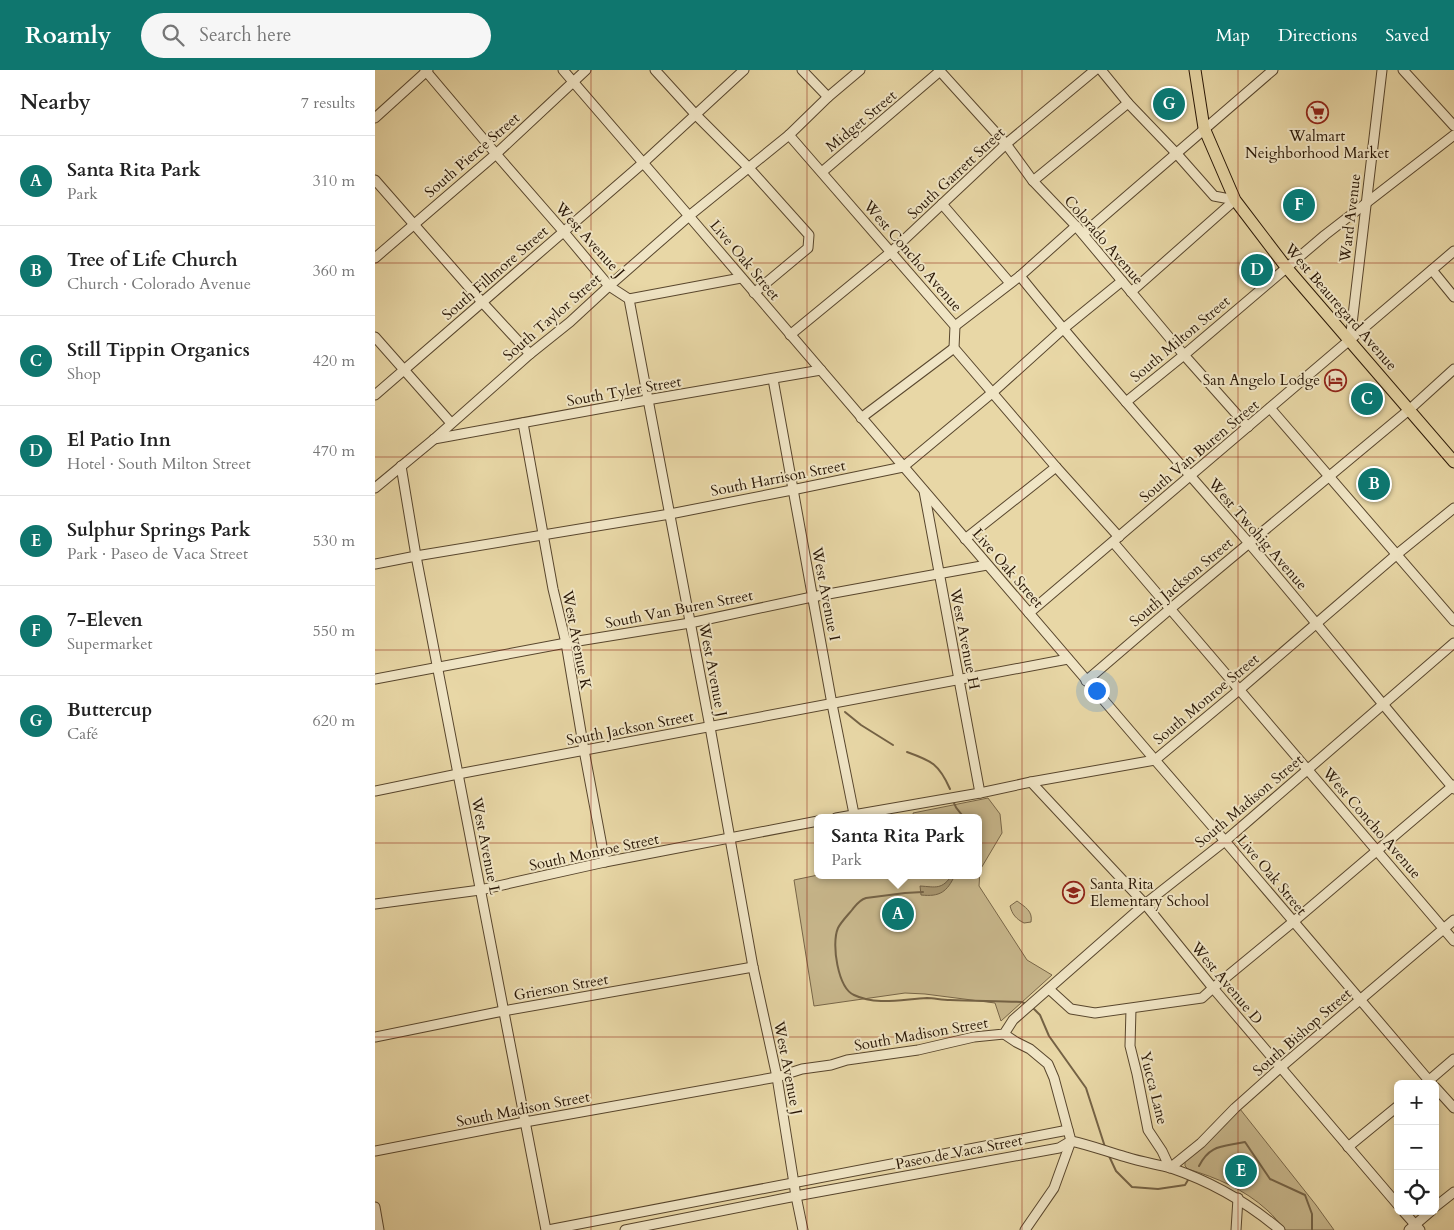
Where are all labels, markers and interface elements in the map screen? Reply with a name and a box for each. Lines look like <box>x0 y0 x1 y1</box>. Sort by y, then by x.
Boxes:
search box <box>141 13 491 58</box>
text: Roamly <box>25 19 111 52</box>
icon: search <box>159 21 187 49</box>
text: Search here <box>199 22 291 48</box>
text: Map <box>1216 23 1250 48</box>
text: Directions <box>1278 23 1357 48</box>
text: Saved <box>1385 23 1429 48</box>
street label: Midget Street <box>821 85 901 156</box>
pin: G <box>1153 85 1185 123</box>
text: Nearby <box>20 88 91 117</box>
text: 7 results <box>301 92 355 114</box>
supermarket icon: Walmart Neighborhood Market <box>1305 101 1329 125</box>
street label: South Pierce Street <box>420 108 524 202</box>
street label: South Garrett Street <box>903 122 1009 223</box>
place label: Walmart Neighborhood Market <box>1245 126 1389 163</box>
text: Santa Rita Park <box>67 157 201 183</box>
text: A <box>30 170 42 192</box>
text: 310 m <box>313 170 355 192</box>
street label: Ward Avenue <box>1335 172 1365 264</box>
text: Park <box>67 183 98 205</box>
pin: F <box>1283 186 1315 224</box>
street label: Colorado Avenue <box>1060 191 1148 289</box>
street label: West Concho Avenue <box>859 195 967 316</box>
street label: West Avenue J <box>550 197 629 282</box>
street label: Live Oak Street <box>705 216 785 305</box>
street label: South Fillmore Street <box>438 221 552 325</box>
street label: West Beauregard Avenue <box>1280 238 1402 375</box>
text: Tree of Life Church <box>67 247 238 273</box>
pin: D <box>1241 251 1273 289</box>
text: B <box>30 260 42 282</box>
text: 360 m <box>313 260 355 282</box>
street label: South Taylor Street <box>499 269 605 365</box>
text: Church · Colorado Avenue <box>67 273 251 295</box>
street label: South Milton Street <box>1126 291 1234 387</box>
text: Still Tippin Organics <box>67 337 250 363</box>
text: C <box>30 350 42 372</box>
text: 420 m <box>313 350 355 372</box>
text: Shop <box>67 363 101 385</box>
hotel icon: San Angelo Lodge <box>1324 368 1348 392</box>
place label: San Angelo Lodge <box>1203 370 1320 390</box>
street label: South Tyler Street <box>565 371 683 411</box>
pin: C <box>1351 380 1383 418</box>
street label: South Van Buren Street <box>1135 395 1263 507</box>
text: El Patio Inn <box>67 427 171 453</box>
text: D <box>29 440 43 462</box>
text: 470 m <box>313 440 355 462</box>
text: Hotel · South Milton Street <box>67 453 251 475</box>
street label: South Harrison Street <box>709 455 847 501</box>
pin: B <box>1358 465 1390 503</box>
street label: West Twohig Avenue <box>1203 473 1312 594</box>
text: Sulphur Springs Park <box>67 517 251 543</box>
street label: Live Oak Street <box>968 524 1048 612</box>
text: E <box>31 530 41 552</box>
text: 530 m <box>313 530 355 552</box>
street label: South Jackson Street <box>1125 533 1237 631</box>
text: Park · Paseo de Vaca Street <box>67 543 248 565</box>
street label: West Avenue I <box>807 545 845 643</box>
street label: South Van Buren Street <box>603 585 755 633</box>
street label: West Avenue H <box>945 586 985 692</box>
street label: West Avenue K <box>557 588 597 692</box>
text: 7-Eleven <box>67 607 143 633</box>
text: F <box>31 620 41 642</box>
text: 550 m <box>313 620 355 642</box>
street label: West Avenue J <box>694 621 732 718</box>
text: Supermarket <box>67 633 153 655</box>
street label: South Monroe Street <box>1149 649 1263 749</box>
your location <box>1084 678 1110 704</box>
text: Buttercup <box>67 697 152 723</box>
street label: South Jackson Street <box>565 706 696 750</box>
text: G <box>29 710 43 732</box>
text: 620 m <box>313 710 355 732</box>
text: Café <box>67 723 98 745</box>
street label: South Madison Street <box>1191 750 1307 852</box>
street label: West Concho Avenue <box>1318 762 1426 883</box>
street label: West Avenue L <box>467 795 505 897</box>
popup <box>814 814 982 879</box>
text: Santa Rita Park <box>831 823 965 849</box>
street label: South Monroe Street <box>527 828 661 876</box>
street label: Live Oak Street <box>1232 831 1312 920</box>
text: Park <box>831 849 862 871</box>
place label: Santa Rita Elementary School <box>1090 874 1209 911</box>
school or university icon: Santa Rita Elementary School <box>1062 881 1086 905</box>
pin: A <box>882 895 914 933</box>
street label: West Avenue D <box>1186 937 1267 1029</box>
street label: Grierson Street <box>512 969 610 1005</box>
street label: South Bishop Street <box>1248 983 1356 1080</box>
street label: South Madison Street <box>853 1012 990 1056</box>
street label: West Avenue J <box>769 1019 807 1116</box>
street label: Yucca Lane <box>1135 1049 1173 1127</box>
map controls <box>1394 1080 1439 1215</box>
button: + <box>1394 1080 1439 1125</box>
street label: South Madison Street <box>455 1086 592 1132</box>
button: − <box>1394 1125 1439 1170</box>
street label: Paseo de Vaca Street <box>894 1130 1025 1174</box>
pin: E <box>1225 1152 1257 1190</box>
button: locate <box>1394 1170 1439 1215</box>

